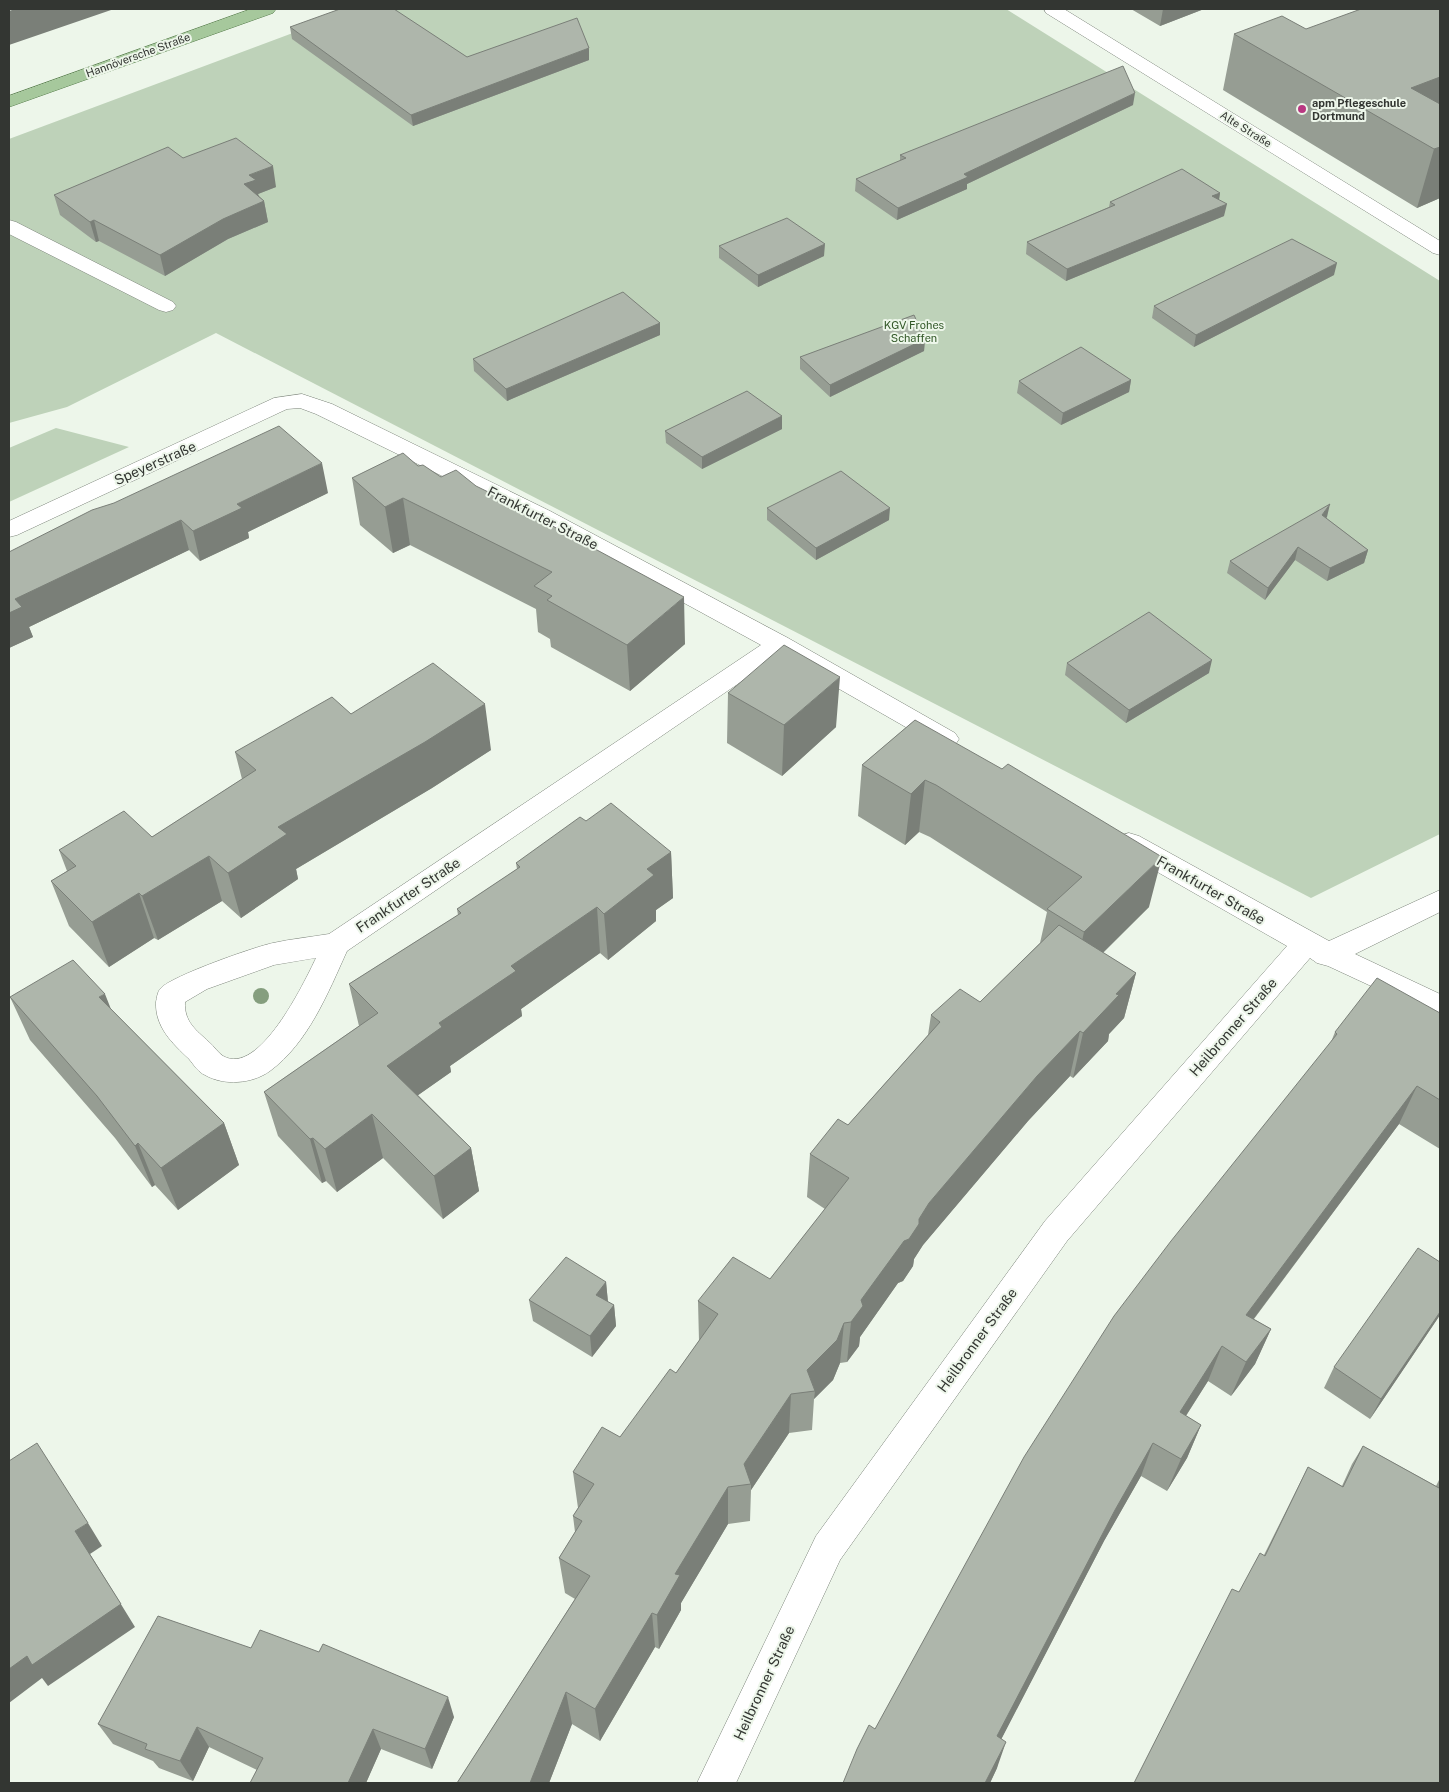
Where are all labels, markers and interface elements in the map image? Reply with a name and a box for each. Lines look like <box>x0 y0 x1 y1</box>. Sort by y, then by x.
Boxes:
street label: Hannöversche Straße <box>84 31 192 79</box>
place label: apm Pflegeschule Dortmund <box>1312 97 1406 122</box>
marker: apm Pflegeschule Dortmund <box>1296 103 1308 115</box>
street label: Alte Straße <box>1218 109 1274 149</box>
park label: KGV Frohes Schaffen <box>884 319 945 344</box>
street label: Speyerstraße <box>112 438 198 488</box>
street label: Frankfurter Straße <box>485 483 601 553</box>
street label: Frankfurter Straße <box>1154 853 1268 928</box>
street label: Frankfurter Straße <box>353 854 463 936</box>
street label: Heilbronner Straße <box>1186 975 1280 1079</box>
street label: Heilbronner Straße <box>934 1285 1020 1395</box>
street label: Heilbronner Straße <box>730 1623 798 1743</box>

